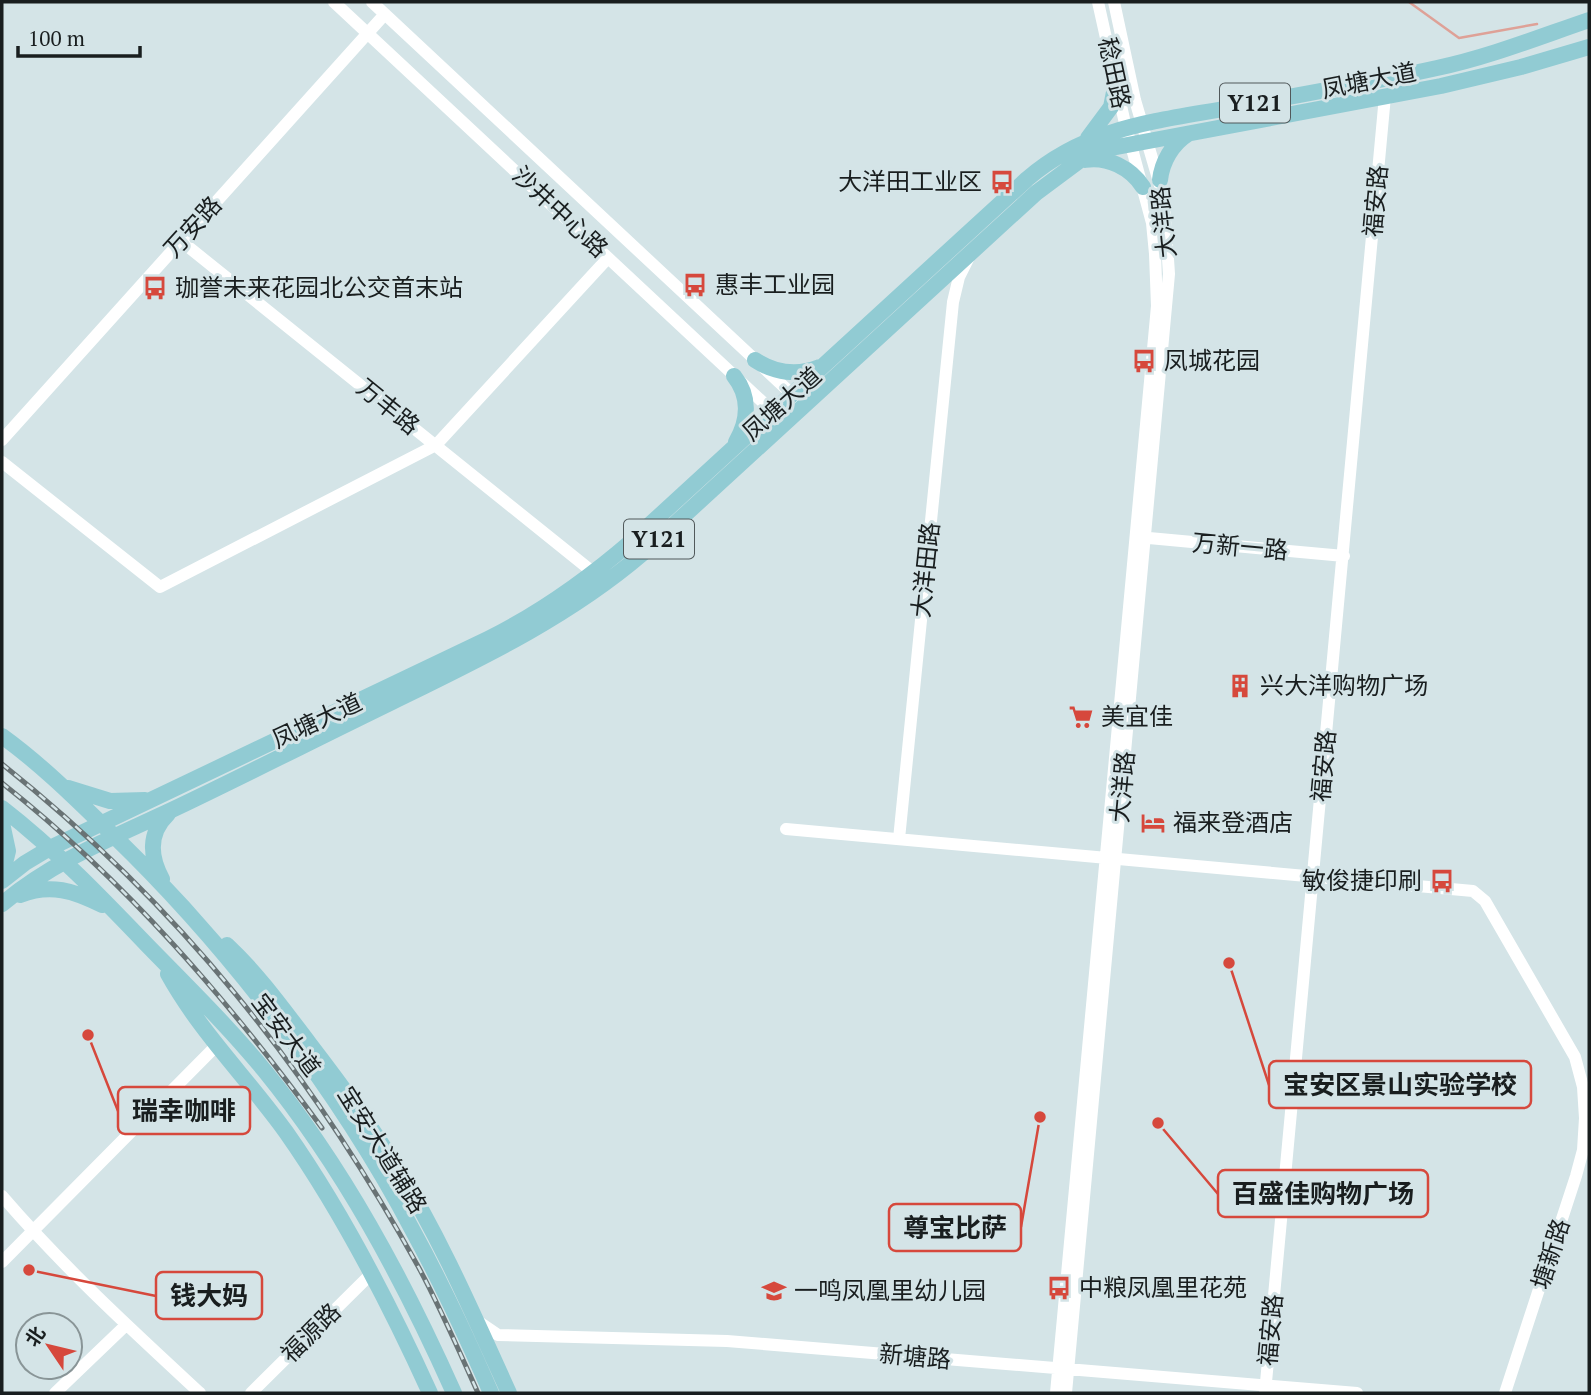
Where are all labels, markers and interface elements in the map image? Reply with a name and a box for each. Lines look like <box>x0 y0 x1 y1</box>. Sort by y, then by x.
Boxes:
scale bar <box>18 14 140 58</box>
text: 100 m <box>28 24 85 52</box>
street label: 稔田路 <box>1092 34 1138 111</box>
street label: 凤塘大道 <box>1319 55 1419 105</box>
road number: Y121 <box>1220 83 1290 122</box>
street label: 沙井中心路 <box>506 159 615 264</box>
street label: 福安路 <box>1356 164 1394 238</box>
place label: 大洋田工业区 <box>838 165 982 197</box>
bus stop icon: 大洋田工业区 <box>988 168 1016 196</box>
street label: 大洋路 <box>1143 185 1183 260</box>
street label: 万安路 <box>156 189 228 264</box>
place label: 惠丰工业园 <box>715 268 835 300</box>
place label: 珈誉未来花园北公交首末站 <box>175 271 463 303</box>
bus stop icon: 惠丰工业园 <box>681 271 709 299</box>
bus stop icon: 珈誉未来花园北公交首末站 <box>141 274 169 302</box>
place label: 凤城花园 <box>1164 344 1260 376</box>
bus stop icon: 凤城花园 <box>1130 347 1158 375</box>
street label: 凤塘大道 <box>735 359 828 447</box>
street label: 万丰路 <box>351 371 427 441</box>
road number: Y121 <box>624 520 694 558</box>
street label: 大洋田路 <box>904 520 946 619</box>
street label: 万新一路 <box>1191 526 1289 566</box>
place label: 兴大洋购物广场 <box>1260 669 1428 701</box>
building icon: 兴大洋购物广场 <box>1226 672 1254 700</box>
street label: 凤塘大道 <box>266 685 367 755</box>
place label: 美宜佳 <box>1101 700 1173 732</box>
supermarket icon: 美宜佳 <box>1067 703 1095 731</box>
street label: 福安路 <box>1304 729 1342 803</box>
street label: 大洋路 <box>1103 750 1141 824</box>
place label: 福来登酒店 <box>1173 806 1293 838</box>
hotel icon: 福来登酒店 <box>1139 809 1167 837</box>
place label: 敏俊捷印刷 <box>1302 864 1422 896</box>
bus stop icon: 敏俊捷印刷 <box>1428 867 1456 895</box>
street label: 宝安大道 <box>245 986 328 1082</box>
callout: 宝安区景山实验学校 <box>1269 1061 1531 1108</box>
text: 宝安区景山实验学校 <box>1283 1067 1517 1101</box>
street label: 宝安大道辅路 <box>331 1080 435 1219</box>
callout: 瑞幸咖啡 <box>118 1087 250 1134</box>
text: 瑞幸咖啡 <box>132 1093 236 1127</box>
callout: 百盛佳购物广场 <box>1218 1170 1428 1217</box>
text: 百盛佳购物广场 <box>1232 1176 1414 1210</box>
callout: 尊宝比萨 <box>889 1204 1021 1251</box>
text: 尊宝比萨 <box>903 1210 1007 1244</box>
street label: 塘新路 <box>1524 1215 1576 1293</box>
place label: 中粮凤凰里花苑 <box>1079 1271 1247 1303</box>
callout: 钱大妈 <box>156 1272 262 1319</box>
place label: 一鸣凤凰里幼儿园 <box>794 1274 986 1306</box>
bus stop icon: 中粮凤凰里花苑 <box>1045 1274 1073 1302</box>
school or university icon: 一鸣凤凰里幼儿园 <box>760 1277 788 1305</box>
text: 钱大妈 <box>170 1278 248 1312</box>
street label: 福安路 <box>1251 1293 1289 1367</box>
street label: 福源路 <box>274 1296 347 1369</box>
north arrow <box>14 1311 84 1381</box>
text: 北 <box>19 1321 50 1351</box>
street label: 新塘路 <box>878 1337 952 1375</box>

